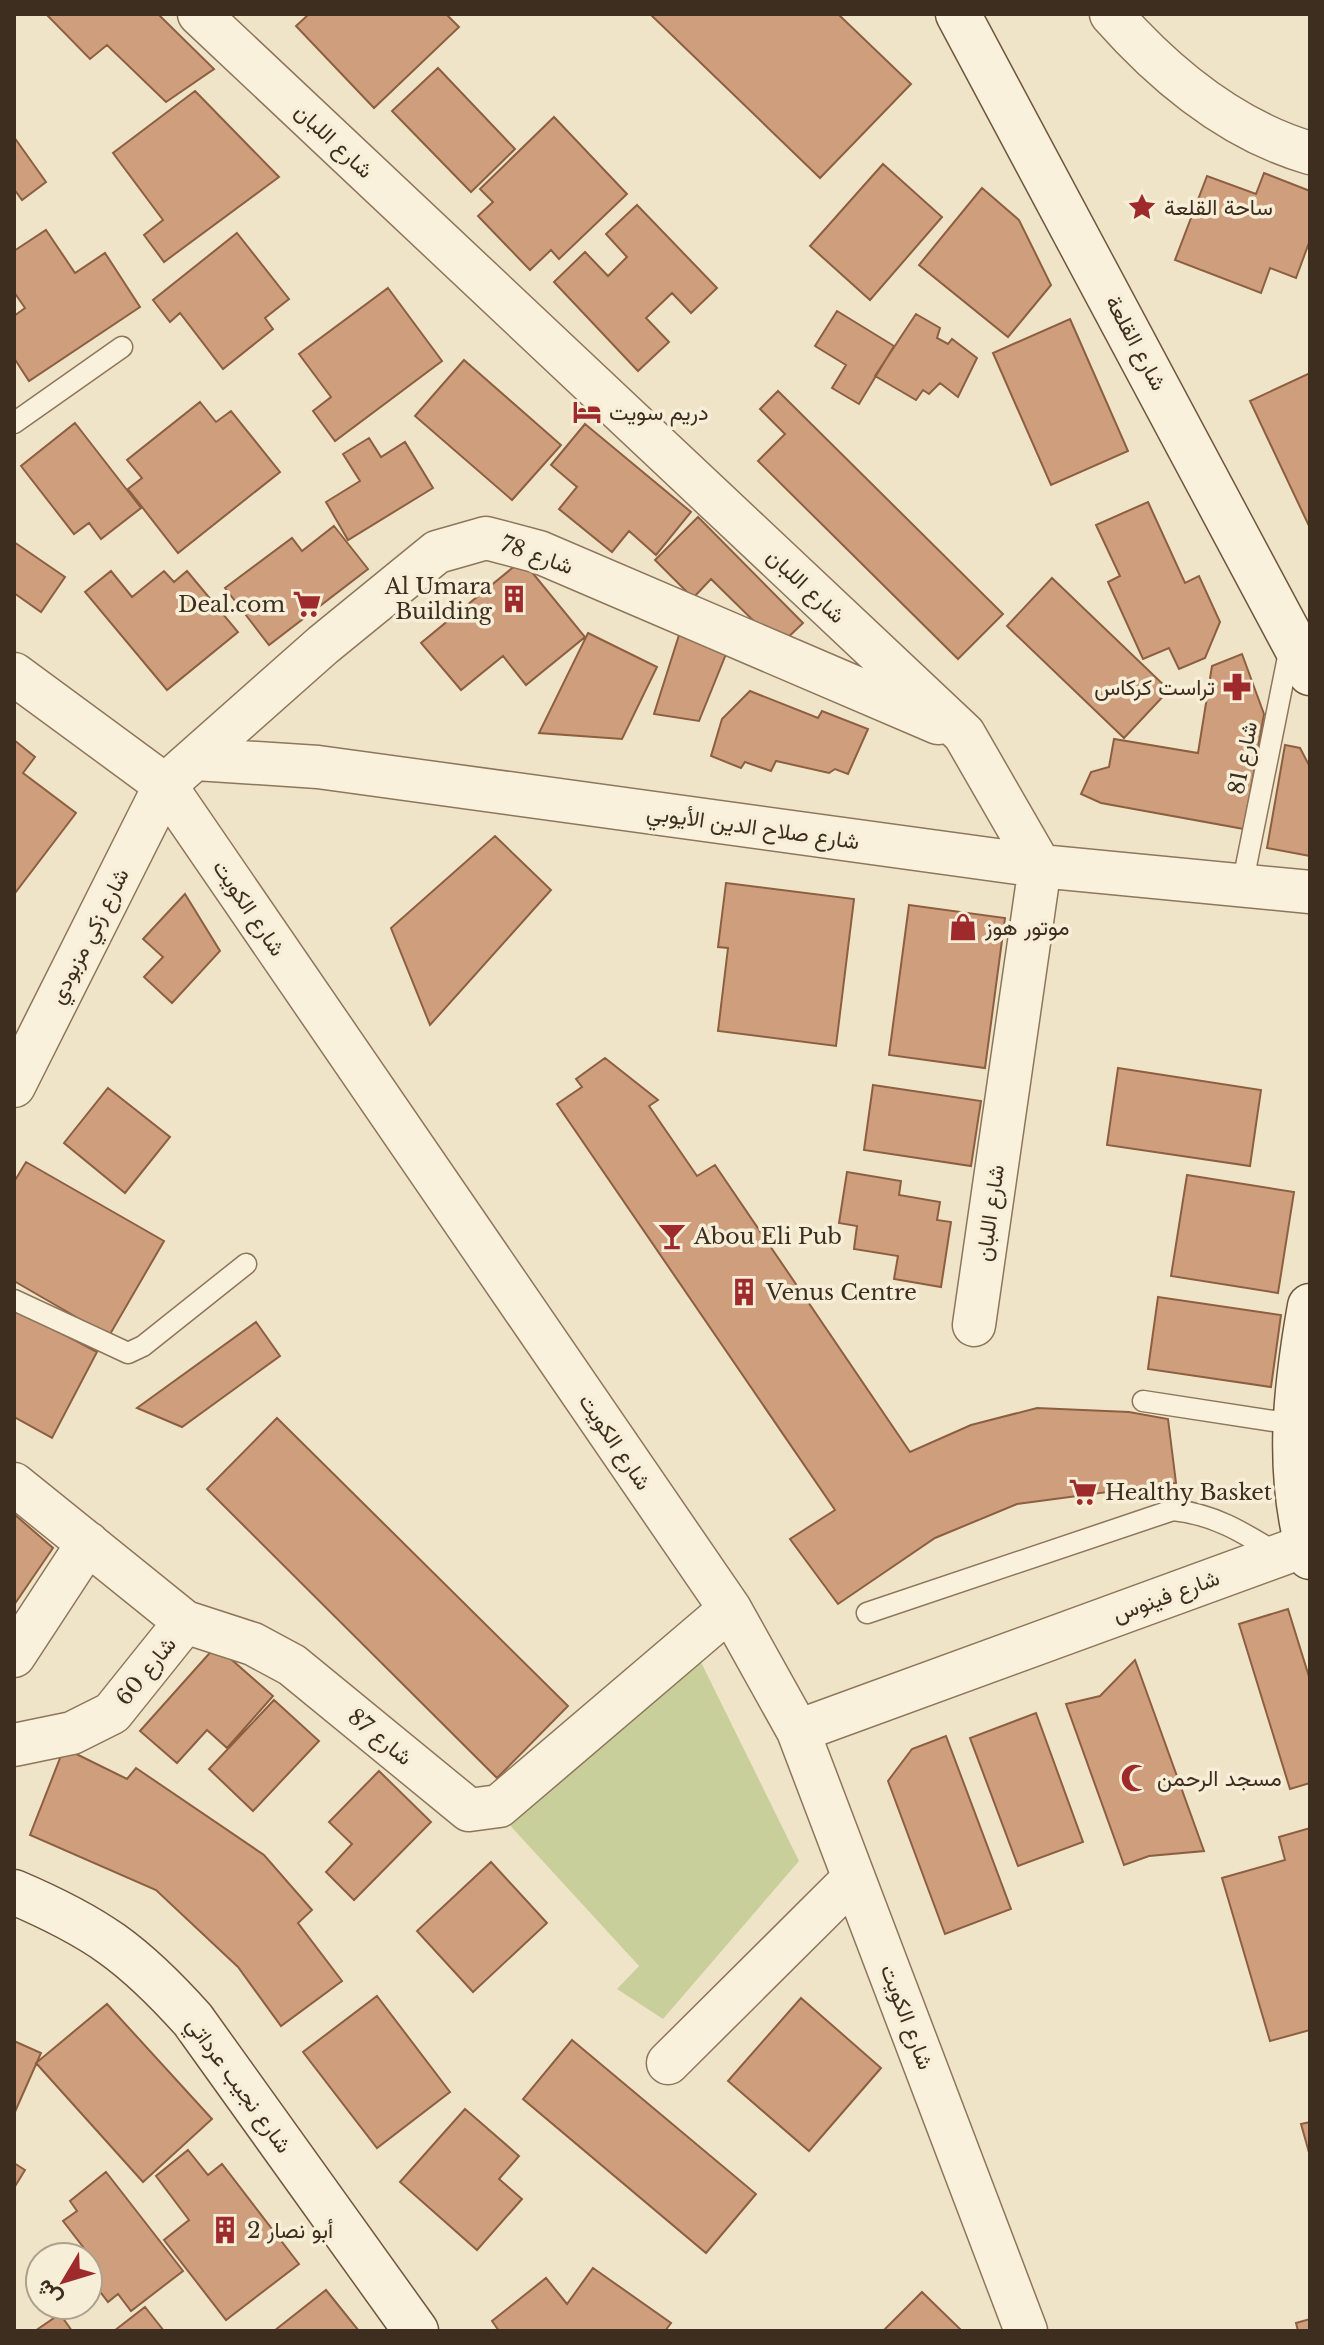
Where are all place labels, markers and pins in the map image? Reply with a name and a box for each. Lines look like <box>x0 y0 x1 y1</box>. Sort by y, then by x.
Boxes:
place icon: ساحة القلعة <box>1127 192 1157 222</box>
place label: ساحة القلعة <box>1164 194 1273 221</box>
hotel icon: دريم سويت <box>572 397 602 427</box>
place label: دريم سويت <box>609 399 709 427</box>
place label: Al Umara Building <box>384 573 493 625</box>
building icon: Al Umara Building <box>499 584 529 614</box>
supermarket icon: Deal.com <box>292 589 322 619</box>
place label: Deal.com <box>178 591 285 618</box>
pharmacy icon: تراست كركاس <box>1222 672 1252 702</box>
place label: تراست كركاس <box>1094 674 1215 701</box>
shop icon: موتور هوز <box>948 912 978 942</box>
place label: موتور هوز <box>984 914 1070 941</box>
bar icon: Abou Eli Pub <box>657 1221 687 1251</box>
place label: Abou Eli Pub <box>693 1223 842 1250</box>
building icon: Venus Centre <box>729 1277 759 1307</box>
place label: Venus Centre <box>765 1279 917 1306</box>
supermarket icon: Healthy Basket <box>1068 1477 1098 1507</box>
place label: Healthy Basket <box>1105 1479 1273 1506</box>
mosque icon: مسجد الرحمن <box>1120 1763 1150 1793</box>
place label: مسجد الرحمن <box>1157 1765 1282 1792</box>
building icon: أبو نصار 2 <box>210 2215 240 2245</box>
place label: أبو نصار 2 <box>247 2217 333 2244</box>

